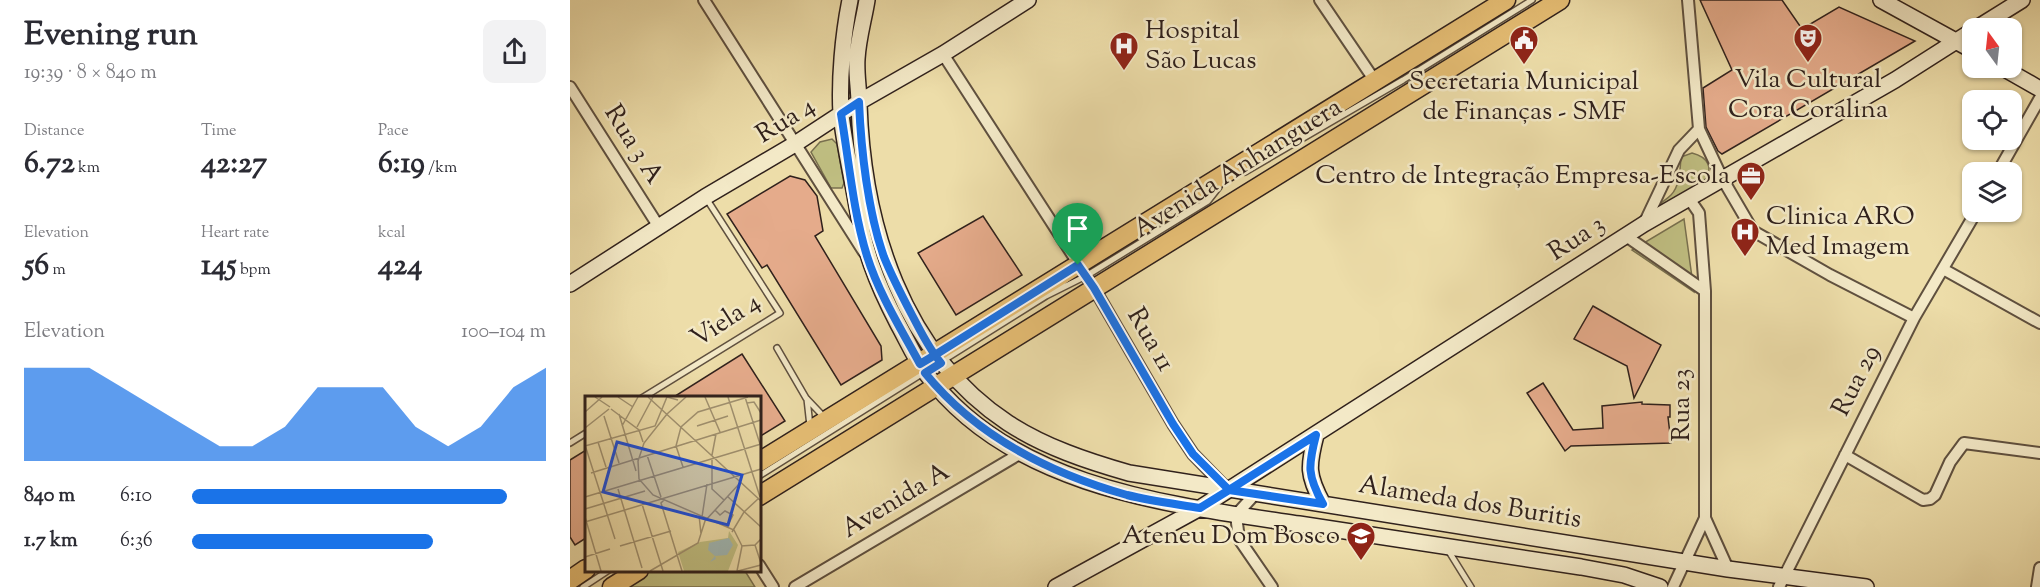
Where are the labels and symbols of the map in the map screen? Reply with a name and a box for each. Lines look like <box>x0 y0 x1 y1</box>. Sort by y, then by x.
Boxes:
place label: Hospital São Lucas <box>1145 13 1257 80</box>
north arrow <box>1962 18 2022 78</box>
theatre icon: Vila Cultural Cora Coralina <box>1792 22 1824 64</box>
public building icon: Secretaria Municipal de Finanças - SMF <box>1508 24 1540 66</box>
hospital icon: Hospital São Lucas <box>1108 30 1140 72</box>
place label: Vila Cultural Cora Coralina <box>1728 62 1888 129</box>
place label: Secretaria Municipal de Finanças - SMF <box>1409 64 1639 131</box>
street label: Rua 4 <box>749 88 823 154</box>
street label: Avenida Anhanguera <box>1126 90 1350 248</box>
street label: Rua 3 A <box>594 98 672 192</box>
place label: Centro de Integração Empresa-Escola <box>1315 158 1730 195</box>
office icon: Centro de Integração Empresa-Escola <box>1735 160 1767 202</box>
place label: Clinica ARO Med Imagem <box>1766 199 1915 266</box>
pin <box>1052 203 1103 265</box>
street label: Rua 3 <box>1541 207 1613 271</box>
hospital icon: Clinica ARO Med Imagem <box>1729 216 1761 258</box>
street label: Viela 4 <box>684 285 768 357</box>
street label: Rua 11 <box>1117 301 1183 379</box>
street label: Rua 29 <box>1823 339 1891 423</box>
street label: Rua 23 <box>1664 368 1701 442</box>
inset map <box>585 396 760 572</box>
street label: Avenida A <box>835 454 957 548</box>
street label: Alameda dos Buritis <box>1356 467 1584 539</box>
place label: Ateneu Dom Bosco <box>1122 518 1340 555</box>
school or university icon: Ateneu Dom Bosco <box>1345 520 1377 562</box>

